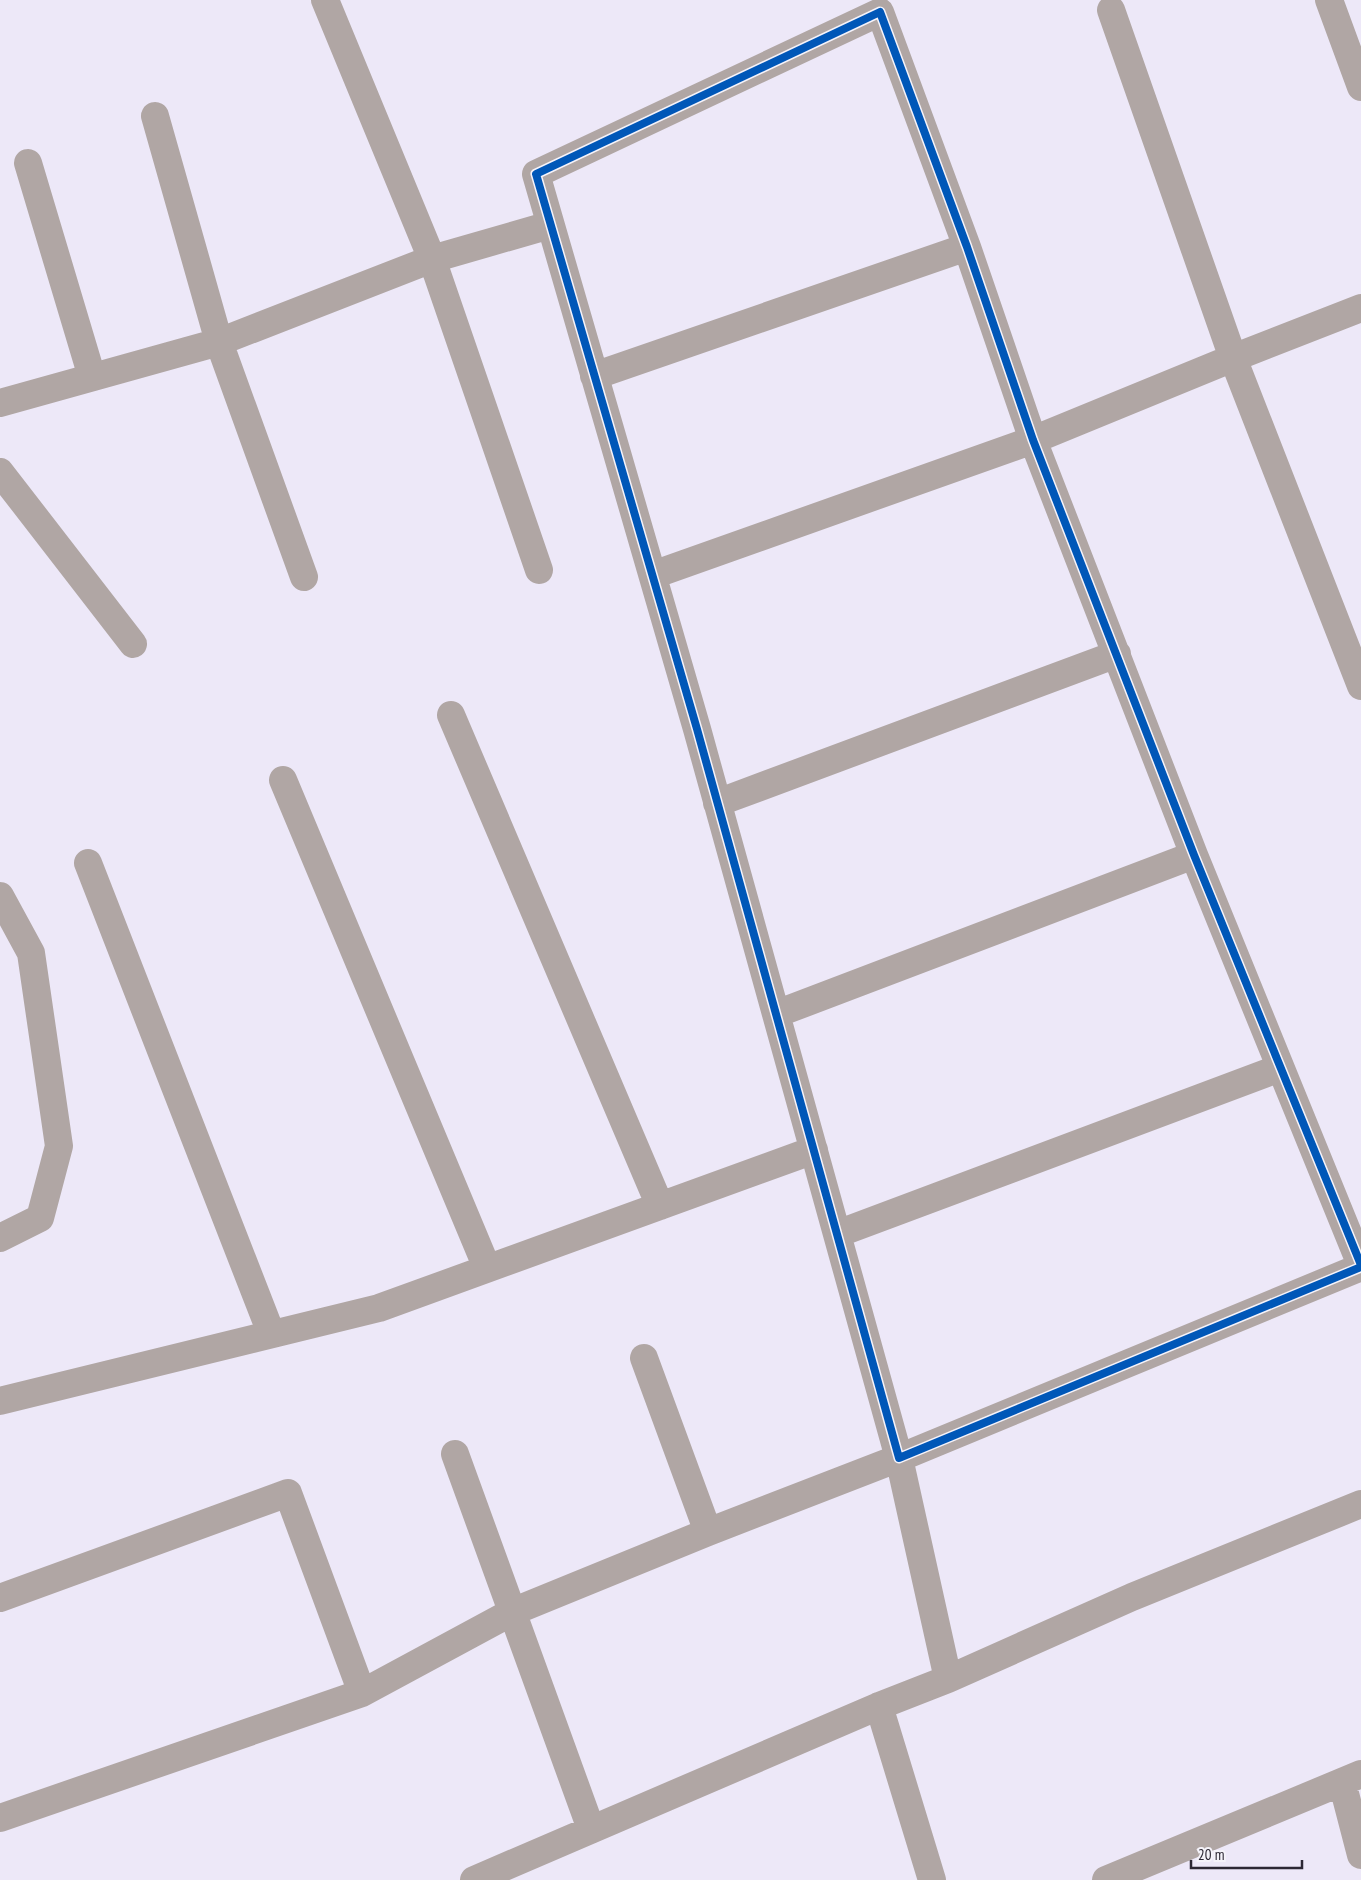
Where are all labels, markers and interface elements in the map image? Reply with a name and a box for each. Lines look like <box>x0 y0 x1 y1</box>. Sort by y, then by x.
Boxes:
scale bar <box>1191 1838 1302 1870</box>
text: 20 m <box>1198 1845 1224 1864</box>

